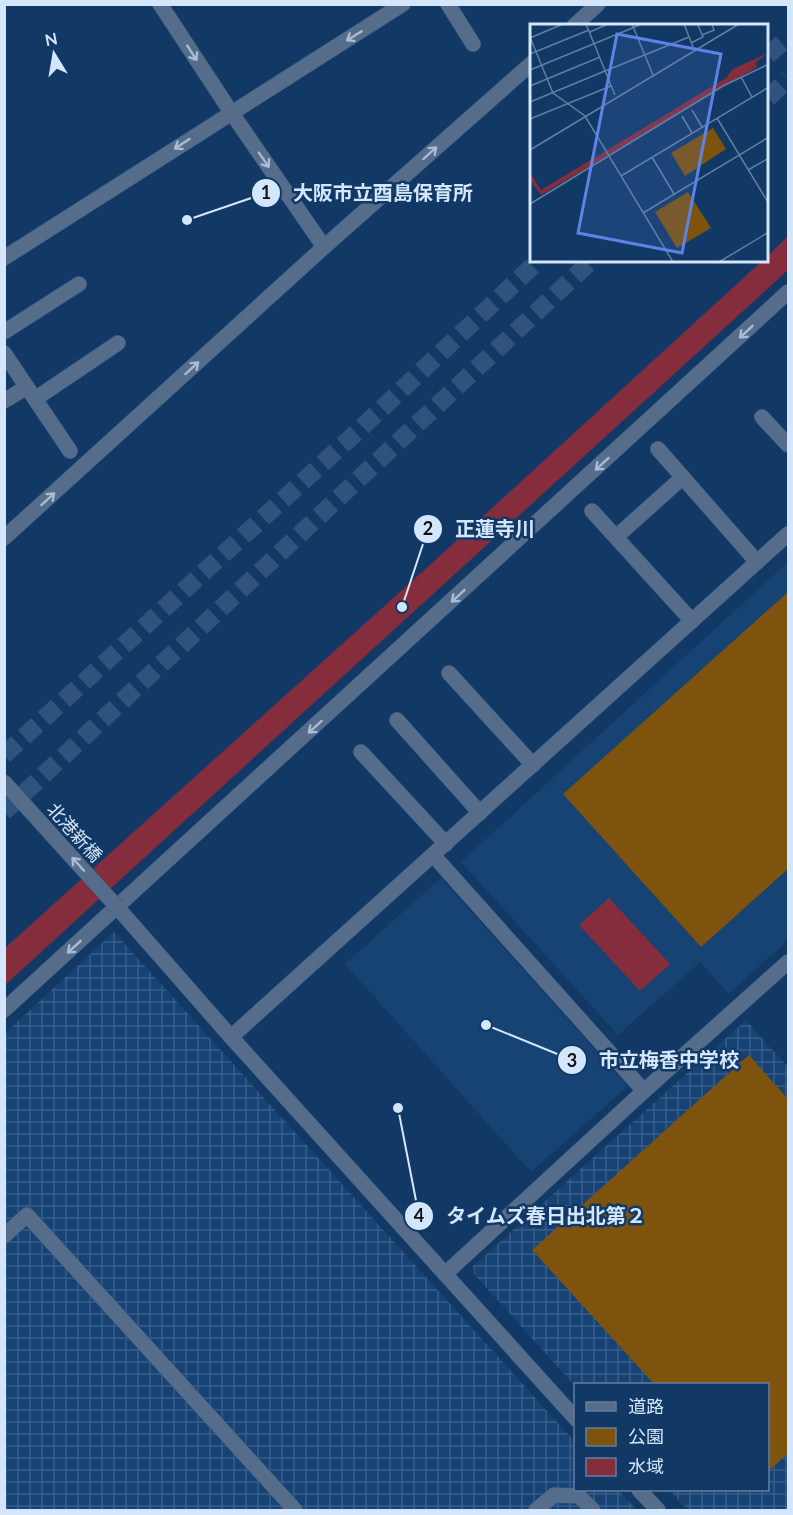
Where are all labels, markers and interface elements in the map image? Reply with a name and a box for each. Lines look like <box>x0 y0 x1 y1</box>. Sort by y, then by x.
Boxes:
north arrow <box>24 24 84 84</box>
inset map <box>530 24 769 262</box>
text: N <box>43 28 59 49</box>
one-way arrow <box>345 29 362 42</box>
one-way arrow <box>186 45 199 62</box>
one-way arrow <box>174 138 190 150</box>
one-way arrow <box>422 146 437 160</box>
one-way arrow <box>258 152 270 168</box>
callout: 大阪市立酉島保育所 <box>251 174 485 212</box>
text: 大阪市立酉島保育所 <box>293 180 473 204</box>
text: 1 <box>261 181 271 203</box>
one-way arrow <box>739 325 754 339</box>
one-way arrow <box>184 361 199 375</box>
one-way arrow <box>595 457 610 471</box>
one-way arrow <box>40 492 55 506</box>
callout: 正蓮寺川 <box>413 510 547 548</box>
text: 正蓮寺川 <box>455 516 535 540</box>
text: 2 <box>423 517 433 539</box>
one-way arrow <box>451 588 466 603</box>
one-way arrow <box>307 720 322 734</box>
street label: 北港新橋 <box>43 798 107 866</box>
one-way arrow <box>71 857 85 872</box>
one-way arrow <box>67 940 82 954</box>
callout: 市立梅香中学校 <box>557 1041 751 1079</box>
text: 市立梅香中学校 <box>599 1047 739 1071</box>
text: 3 <box>567 1049 577 1071</box>
callout: タイムズ春日出北第２ <box>404 1197 658 1235</box>
text: タイムズ春日出北第２ <box>446 1203 646 1227</box>
text: 4 <box>414 1204 424 1226</box>
legend <box>574 1383 769 1491</box>
text: 道路 <box>628 1395 664 1417</box>
text: 公園 <box>628 1425 664 1447</box>
text: 水域 <box>628 1455 664 1477</box>

